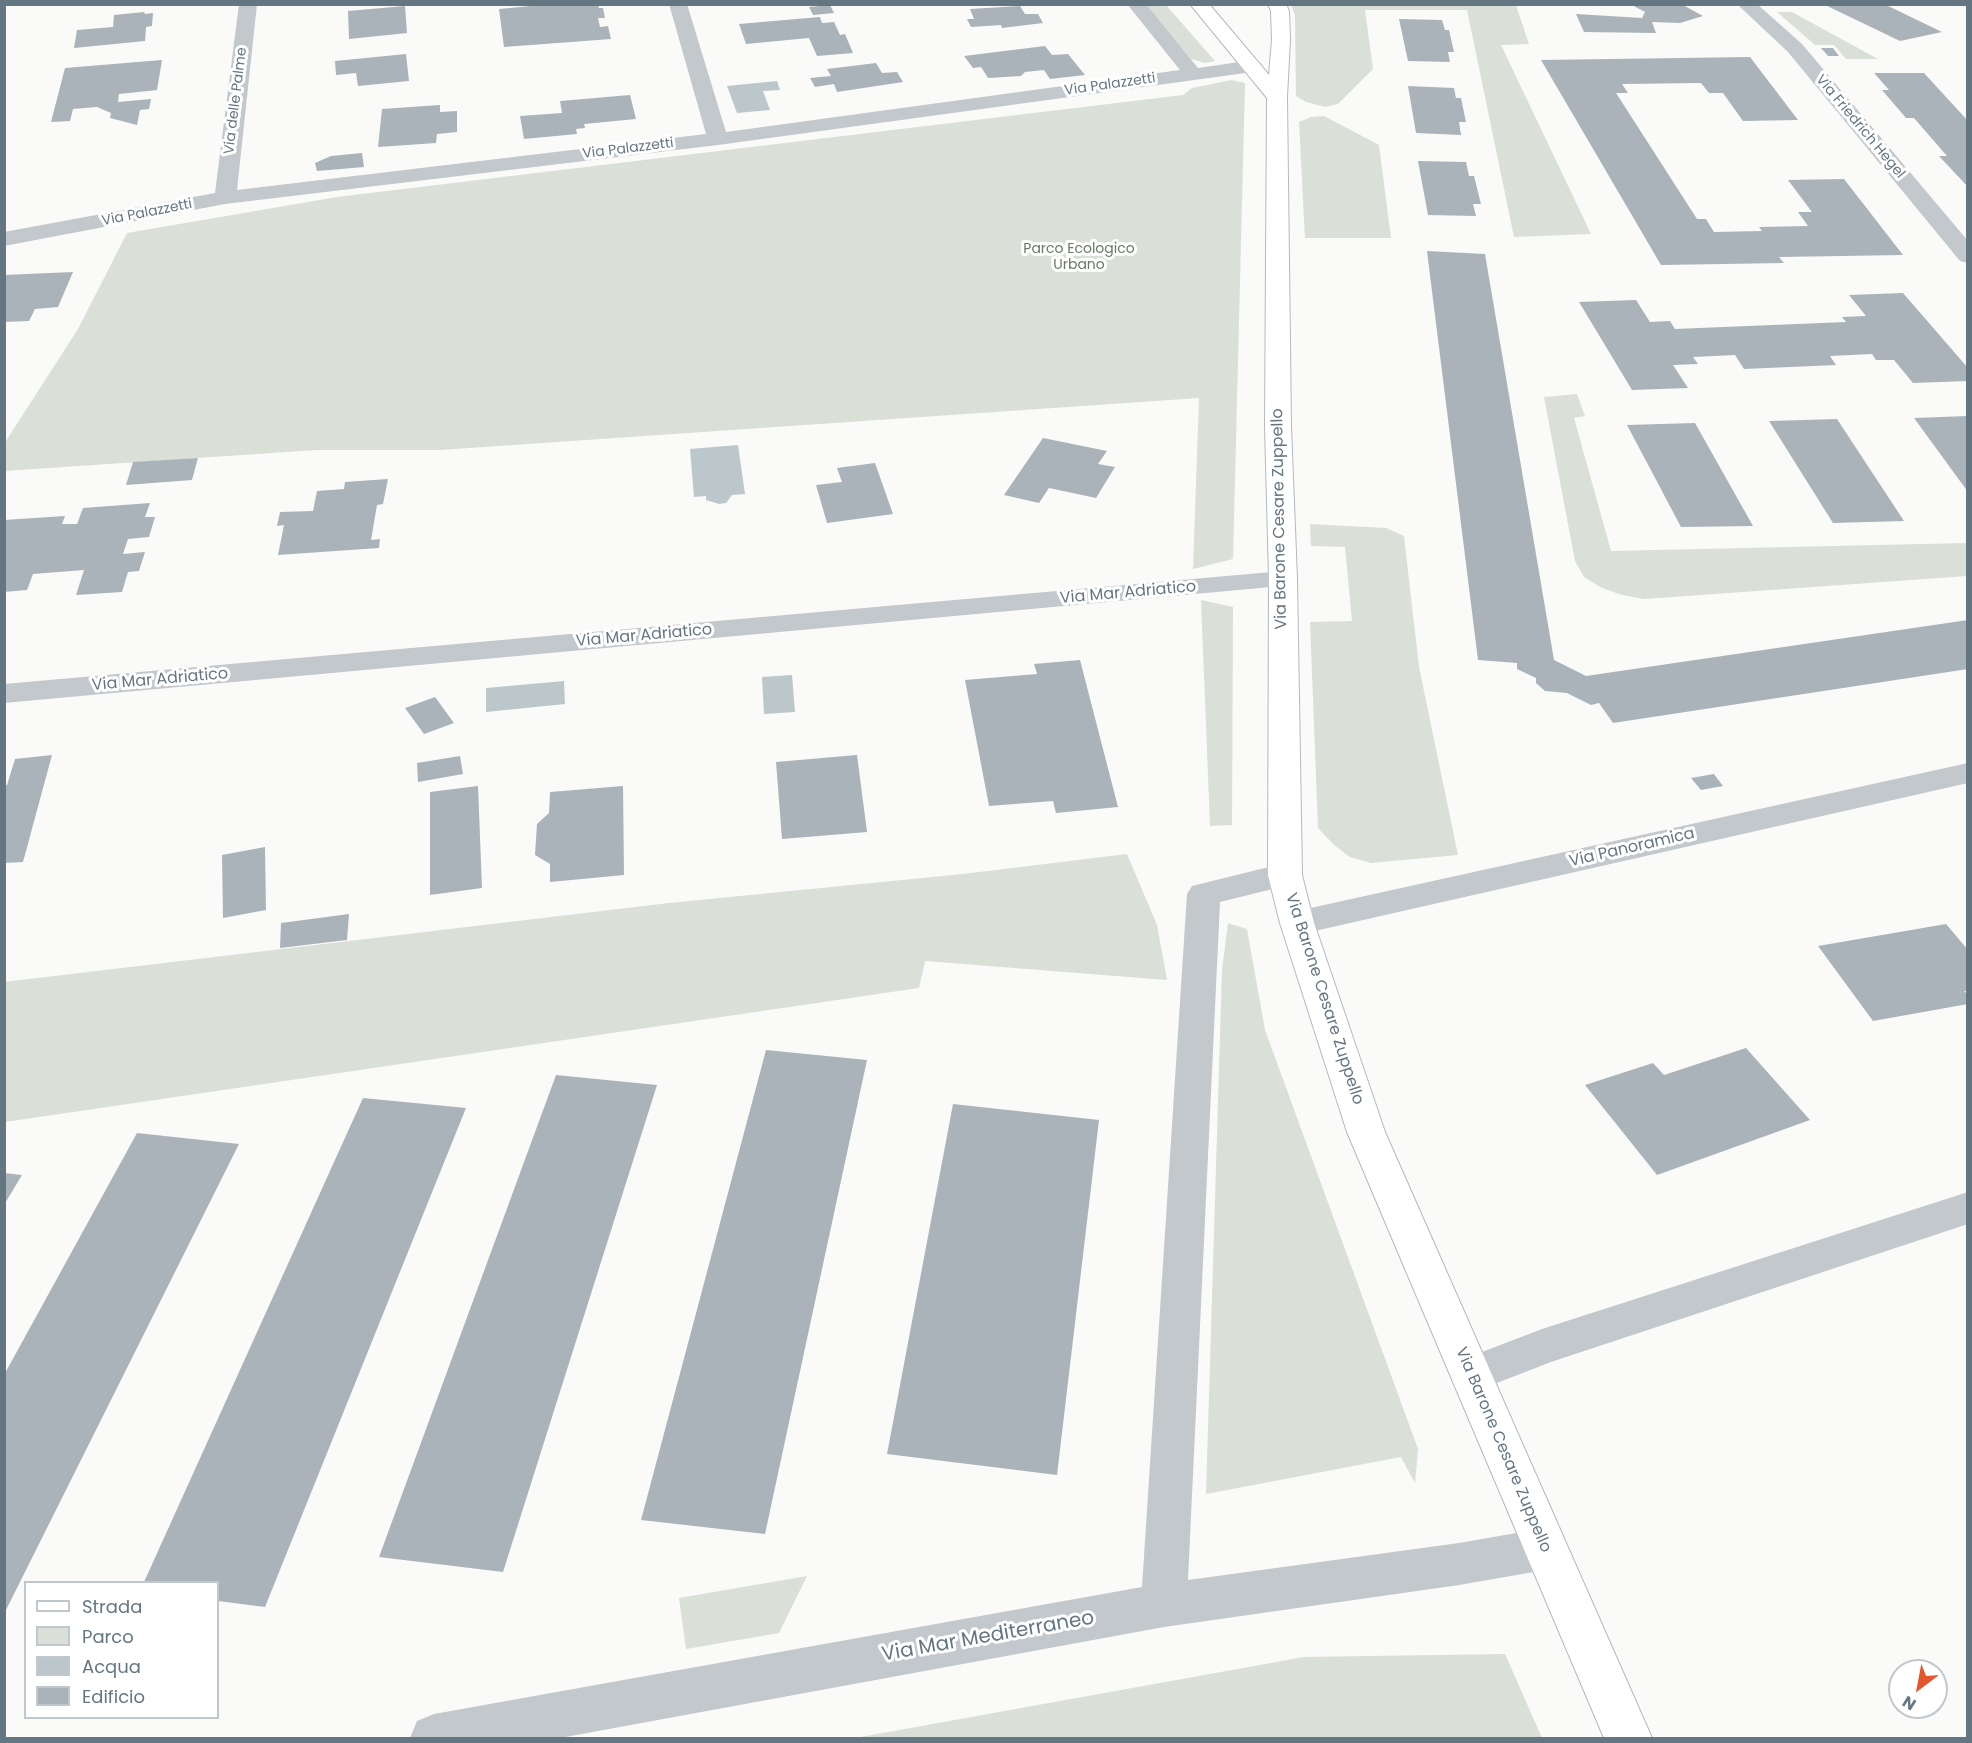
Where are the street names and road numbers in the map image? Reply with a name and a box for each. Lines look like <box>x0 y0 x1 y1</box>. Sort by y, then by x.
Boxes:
street label: Via delle Palme <box>221 47 251 155</box>
street label: Via Palazzetti <box>1063 70 1157 100</box>
street label: Via Friedrich Hegel <box>1812 72 1908 182</box>
street label: Via Palazzetti <box>581 135 675 163</box>
street label: Via Palazzetti <box>100 196 194 230</box>
street label: Via Barone Cesare Zuppello <box>1268 408 1292 630</box>
street label: Via Mar Adriatico <box>1059 577 1197 609</box>
street label: Via Mar Adriatico <box>575 620 713 652</box>
street label: Via Mar Adriatico <box>91 664 229 696</box>
street label: Via Panoramica <box>1567 824 1697 872</box>
street label: Via Barone Cesare Zuppello <box>1281 891 1367 1107</box>
street label: Via Barone Cesare Zuppello <box>1451 1344 1555 1556</box>
street label: Via Mar Mediterraneo <box>880 1607 1096 1667</box>

